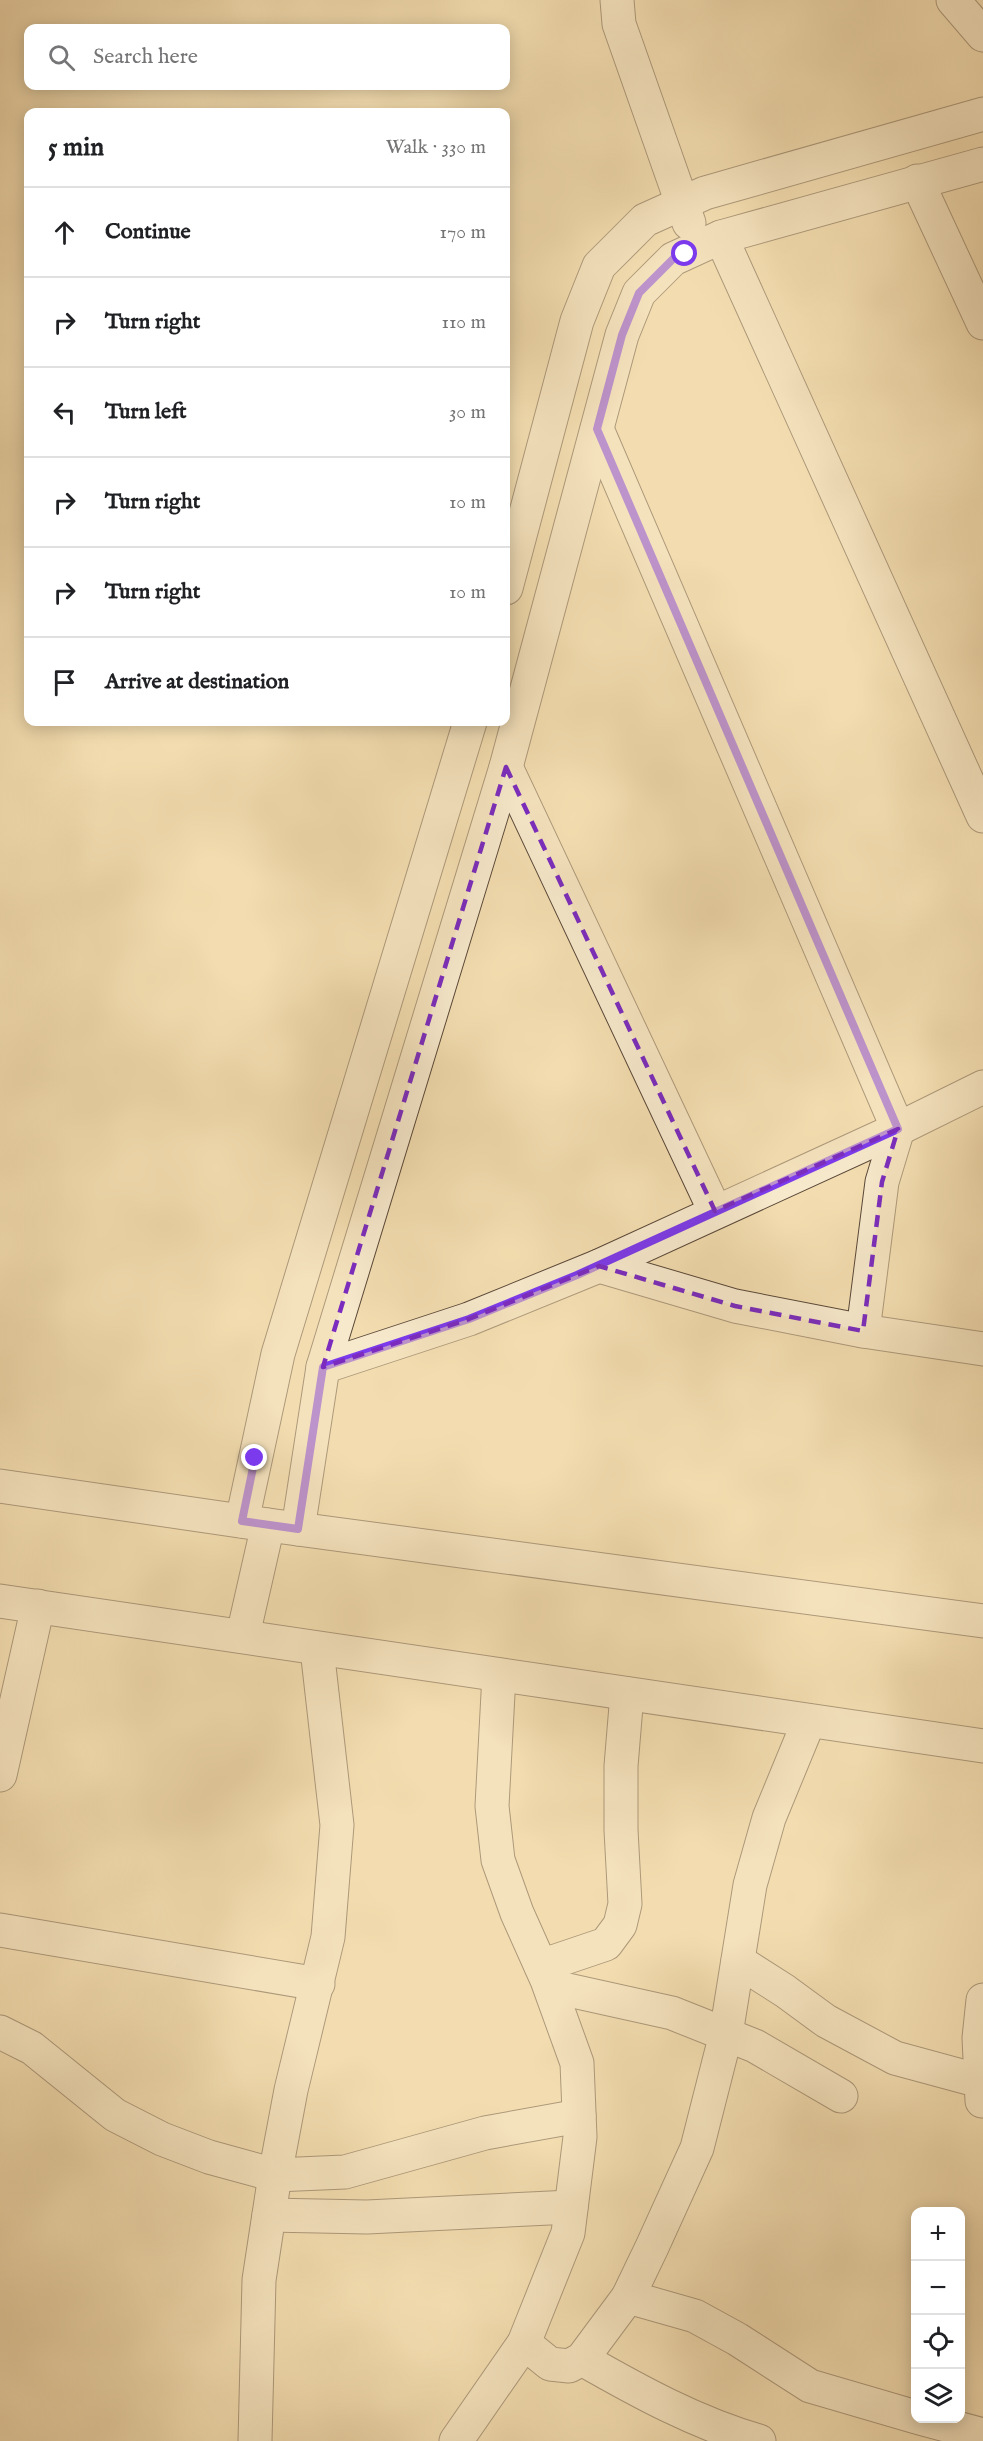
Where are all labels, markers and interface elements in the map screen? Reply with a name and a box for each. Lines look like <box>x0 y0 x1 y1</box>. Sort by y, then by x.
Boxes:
search box <box>24 24 510 90</box>
icon: search <box>45 41 78 74</box>
text: Search here <box>93 43 198 71</box>
text: 5 min <box>48 131 104 164</box>
text: Walk · 330 m <box>386 135 486 160</box>
icon: ahead <box>48 216 81 249</box>
text: Continue <box>105 218 191 246</box>
text: 170 m <box>440 220 486 245</box>
route start <box>671 240 697 266</box>
icon: right <box>48 306 81 339</box>
text: Turn right <box>105 308 200 336</box>
text: 110 m <box>442 310 486 335</box>
icon: left <box>48 396 81 429</box>
text: Turn left <box>105 398 187 426</box>
text: 30 m <box>449 400 486 425</box>
icon: right <box>48 486 81 519</box>
text: Turn right <box>105 488 200 516</box>
text: 10 m <box>449 490 486 515</box>
icon: right <box>48 576 81 609</box>
text: Turn right <box>105 578 200 606</box>
text: 10 m <box>449 580 486 605</box>
icon: arrive <box>48 666 81 699</box>
text: Arrive at destination <box>105 668 289 696</box>
route end <box>241 1444 267 1470</box>
map controls <box>911 2207 965 2423</box>
button: + <box>911 2207 965 2261</box>
button: − <box>911 2261 965 2315</box>
button: locate <box>911 2315 965 2369</box>
button: layers <box>911 2369 965 2423</box>

